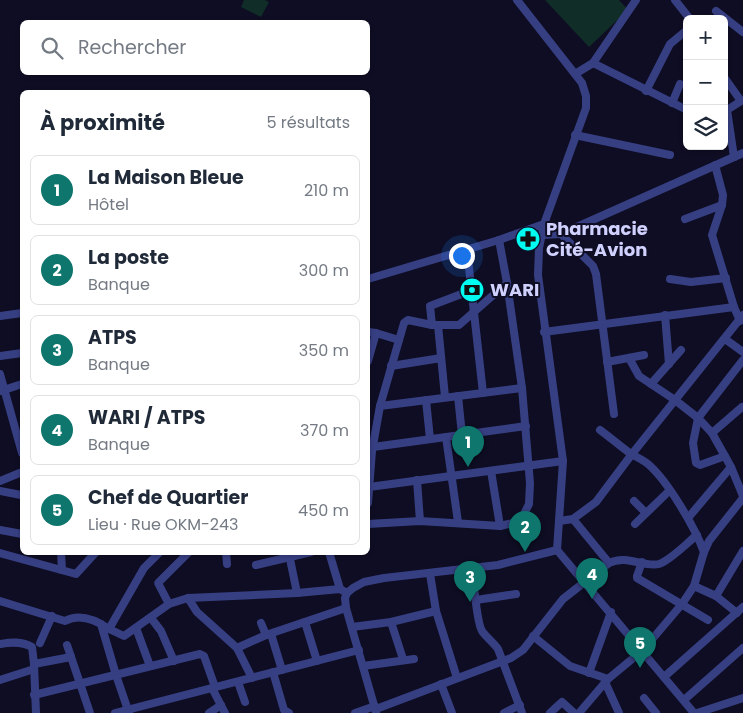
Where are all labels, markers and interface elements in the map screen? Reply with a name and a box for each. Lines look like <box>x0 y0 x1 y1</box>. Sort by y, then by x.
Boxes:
map controls <box>683 15 728 150</box>
button: + <box>683 15 728 60</box>
search box <box>20 20 370 75</box>
icon: search <box>38 34 66 62</box>
text: Rechercher <box>78 34 186 61</box>
button: − <box>683 60 728 105</box>
button: layers <box>683 105 728 150</box>
text: À proximité <box>40 108 165 137</box>
text: 5 résultats <box>266 111 350 134</box>
text: La Maison Bleue <box>88 164 244 191</box>
text: 1 <box>54 179 60 202</box>
text: 210 m <box>304 179 349 202</box>
text: Hôtel <box>88 193 129 216</box>
place label: Pharmacie Cité-Avion <box>546 216 648 262</box>
pharmacy icon: Pharmacie Cité-Avion <box>515 226 541 252</box>
your location <box>449 243 475 269</box>
text: La poste <box>88 244 169 271</box>
text: 2 <box>52 259 62 282</box>
text: 300 m <box>299 259 349 282</box>
text: Banque <box>88 273 150 296</box>
bank icon: WARI <box>459 277 485 303</box>
place label: WARI <box>490 277 539 302</box>
text: ATPS <box>88 324 137 351</box>
text: 3 <box>52 339 62 362</box>
text: 350 m <box>299 339 349 362</box>
text: Banque <box>88 353 150 376</box>
text: WARI / ATPS <box>88 404 205 431</box>
text: 4 <box>52 419 62 442</box>
text: 370 m <box>300 419 349 442</box>
pin: 1 <box>452 426 484 467</box>
text: Banque <box>88 433 150 456</box>
text: Chef de Quartier <box>88 484 248 511</box>
text: 5 <box>52 499 62 522</box>
text: 450 m <box>298 499 349 522</box>
pin: 2 <box>509 511 541 552</box>
text: Lieu · Rue OKM-243 <box>88 513 239 536</box>
pin: 4 <box>576 558 608 599</box>
pin: 3 <box>454 561 486 602</box>
pin: 5 <box>624 627 656 668</box>

